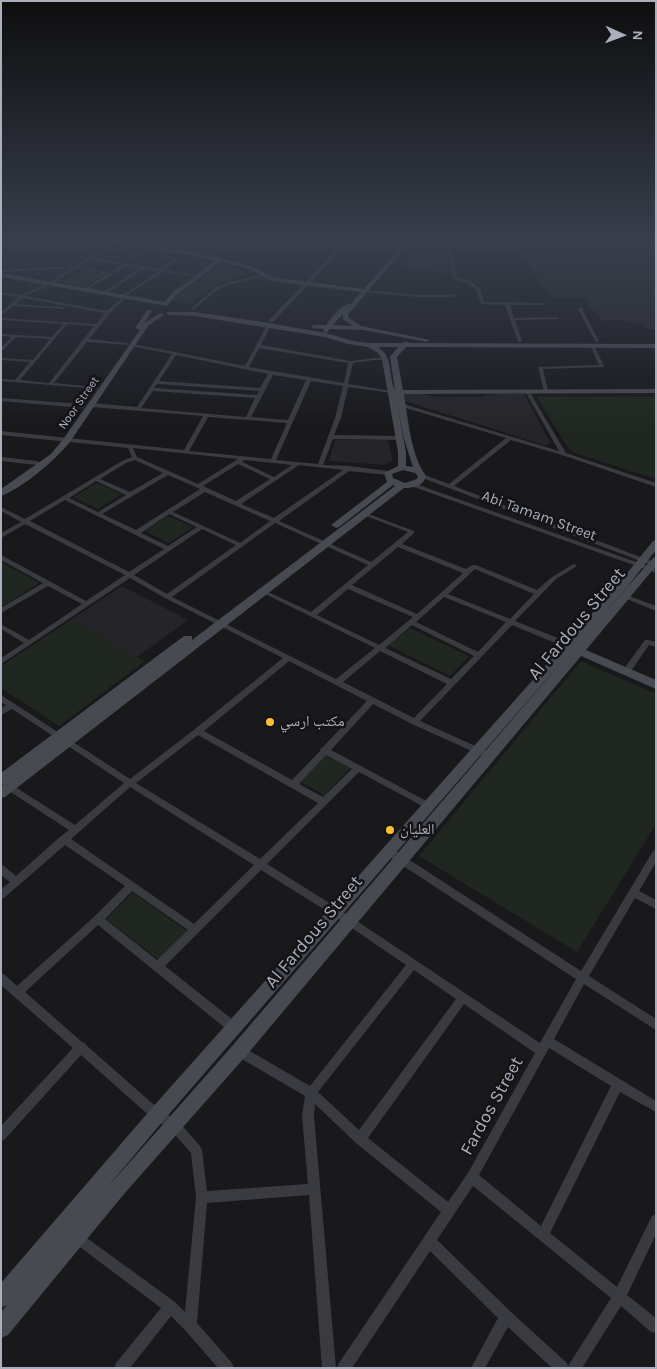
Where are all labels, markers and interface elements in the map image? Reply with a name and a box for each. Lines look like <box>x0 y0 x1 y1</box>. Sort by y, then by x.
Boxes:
north arrow <box>597 10 647 60</box>
text: N <box>629 30 646 41</box>
street label: Noor Street <box>55 374 103 432</box>
street label: Abi Tamam Street <box>479 487 599 545</box>
street label: Al Fardous Street <box>524 564 630 684</box>
place label: مكتب ارسي <box>280 713 344 731</box>
marker: مكتب ارسي <box>264 716 276 728</box>
place label: العليان <box>400 821 435 839</box>
marker: العليان <box>384 824 396 836</box>
street label: Al Fardous Street <box>261 872 367 992</box>
street label: Fardos Street <box>456 1053 528 1159</box>

